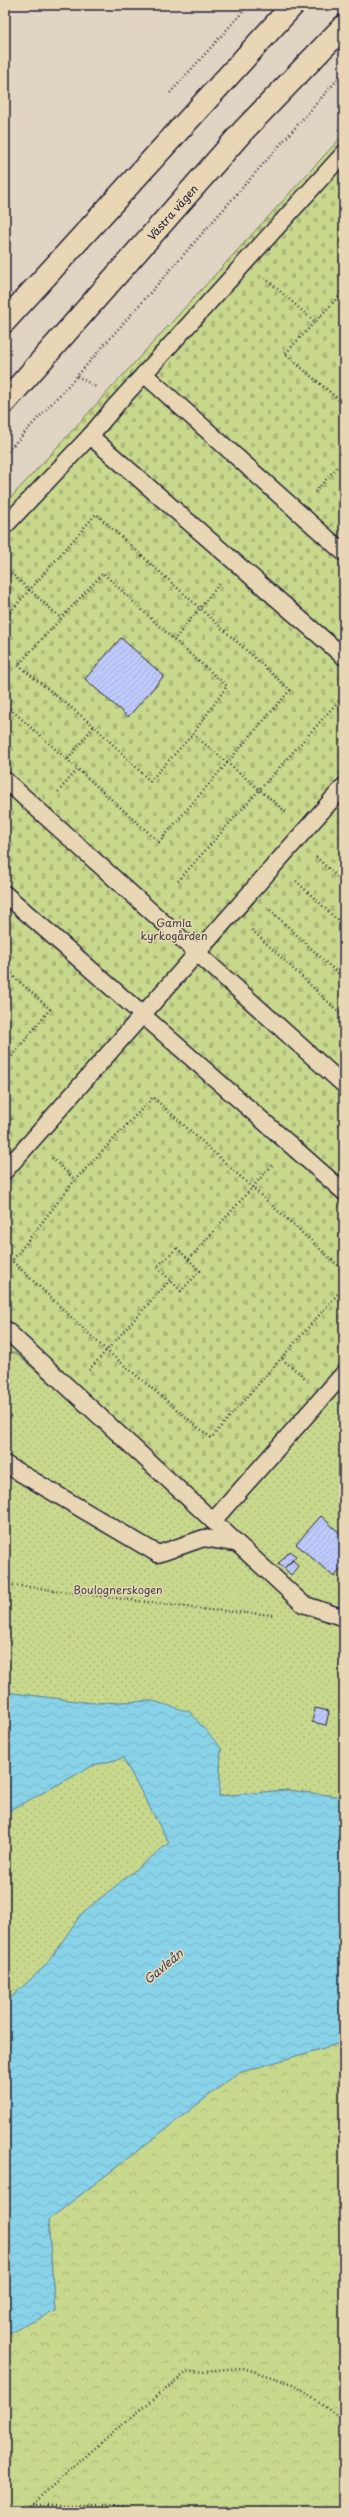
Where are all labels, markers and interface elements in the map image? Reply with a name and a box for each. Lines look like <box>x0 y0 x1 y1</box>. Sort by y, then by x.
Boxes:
street label: Västra vägen <box>143 180 201 243</box>
park label: Gamla kyrkogården <box>140 914 208 944</box>
park label: Boulognerskogen <box>73 1581 163 1598</box>
water label: Gavleån <box>139 1944 187 1988</box>

